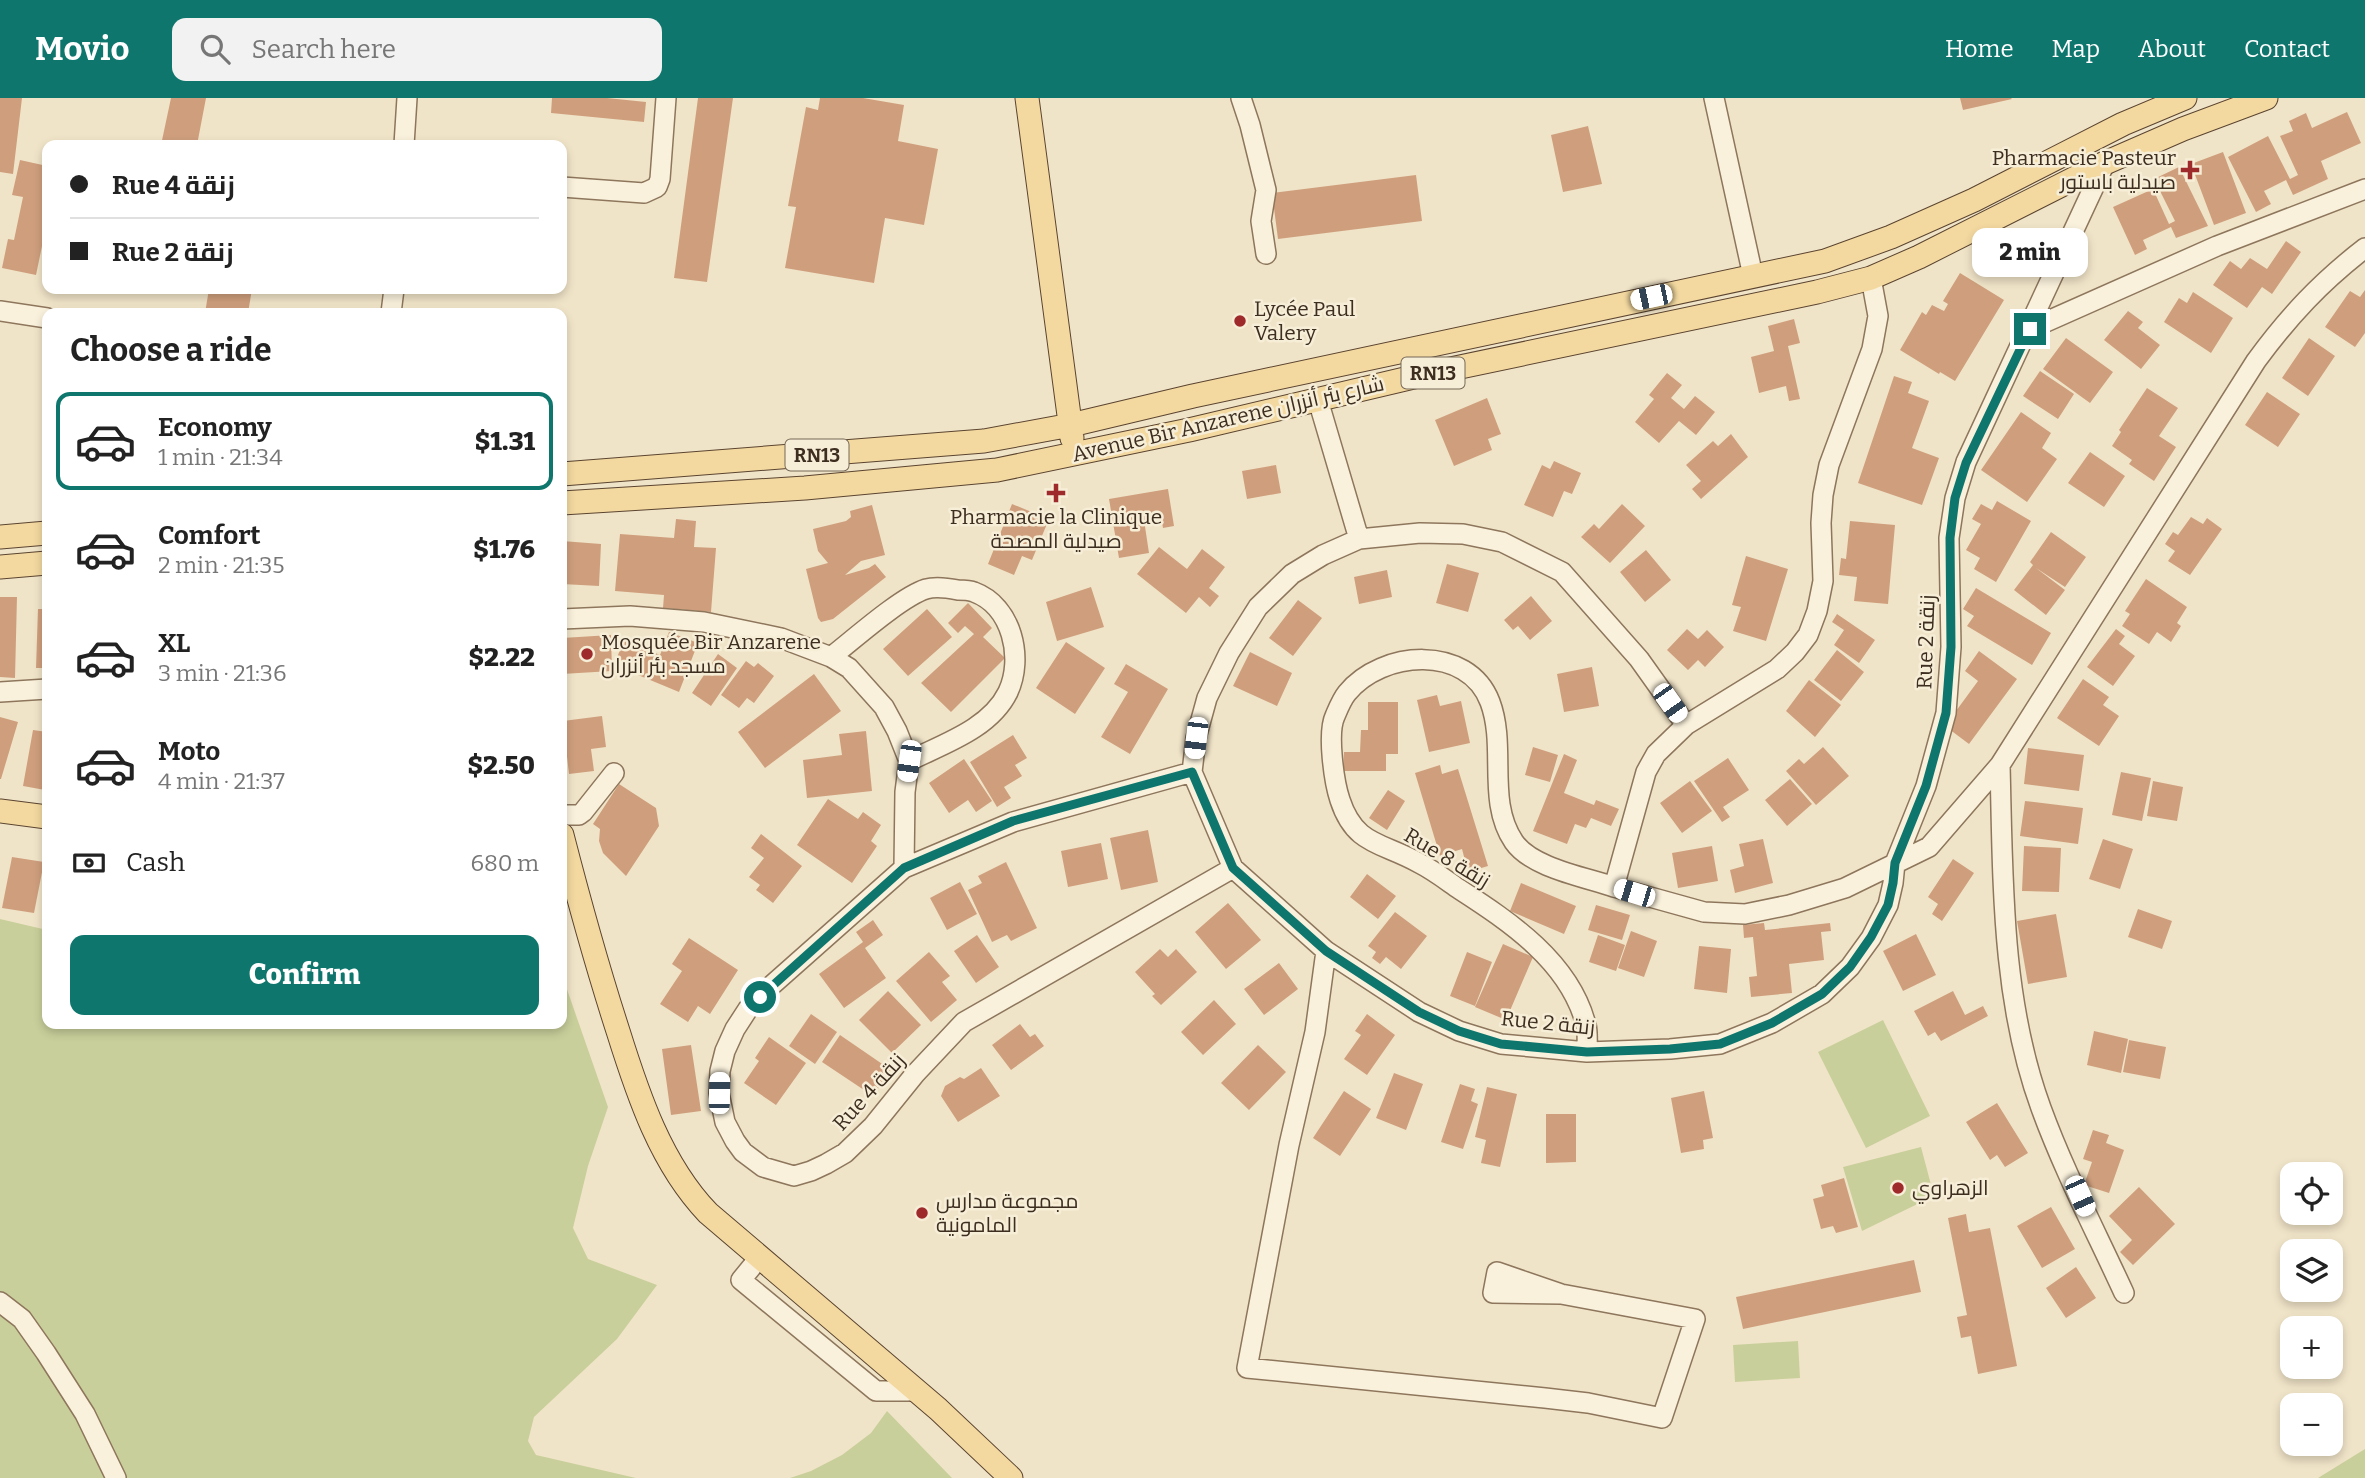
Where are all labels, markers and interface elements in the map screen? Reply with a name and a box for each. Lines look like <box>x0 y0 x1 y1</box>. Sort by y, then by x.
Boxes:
search box <box>172 18 662 81</box>
text: Movio <box>35 29 130 69</box>
icon: search <box>196 30 234 68</box>
text: Search here <box>252 34 396 65</box>
text: Home <box>1945 35 2014 63</box>
text: Map <box>2052 35 2100 63</box>
text: About <box>2138 35 2206 63</box>
text: Contact <box>2244 35 2330 63</box>
place label: Pharmacie Pasteur صيدلية باستور <box>1992 145 2176 195</box>
marker: Pharmacie Pasteur صيدلية باستور <box>2182 162 2198 178</box>
text: Rue 4 زنقة <box>112 170 235 201</box>
callout: 2 min <box>1972 228 2088 276</box>
text: Rue 2 زنقة <box>112 237 234 268</box>
text: 2 min <box>1999 238 2061 266</box>
car <box>1629 282 1674 312</box>
place label: Lycée Paul Valery <box>1254 296 1355 346</box>
marker: Lycée Paul Valery <box>1232 313 1248 329</box>
route end <box>2014 313 2046 345</box>
text: Choose a ride <box>70 331 271 369</box>
road number: RN13 <box>1402 358 1464 388</box>
street label: Avenue Bir Anzarene شارع بئر أنزران <box>1069 370 1387 469</box>
icon: car <box>74 410 137 473</box>
text: Economy <box>158 412 272 443</box>
text: $1.31 <box>475 426 535 457</box>
road number: RN13 <box>786 440 848 470</box>
text: 1 min · 21:34 <box>158 443 283 471</box>
marker: Pharmacie la Clinique صيدلية المصحة <box>1048 485 1064 501</box>
place label: Pharmacie la Clinique صيدلية المصحة <box>950 504 1162 554</box>
icon: car <box>74 518 137 581</box>
text: Comfort <box>158 520 261 551</box>
text: $1.76 <box>473 534 535 565</box>
text: 2 min · 21:35 <box>158 551 285 579</box>
street label: Rue 2 زنقة <box>1911 594 1941 690</box>
icon: car <box>74 626 137 689</box>
text: XL <box>158 628 190 659</box>
place label: Mosquée Bir Anzarene مسجد بئر أنزران <box>601 629 821 679</box>
text: $2.22 <box>468 642 535 673</box>
marker: Mosquée Bir Anzarene مسجد بئر أنزران <box>579 646 595 662</box>
text: 3 min · 21:36 <box>158 659 286 687</box>
car <box>1650 680 1691 726</box>
car <box>1184 716 1209 760</box>
icon: car <box>74 734 137 797</box>
text: Moto <box>158 736 220 767</box>
car <box>896 739 923 783</box>
text: $2.50 <box>467 750 535 781</box>
text: 4 min · 21:37 <box>158 767 285 795</box>
street label: Rue 8 زنقة <box>1399 822 1495 894</box>
icon: cash <box>70 844 108 882</box>
text: Cash <box>126 847 185 878</box>
text: 680 m <box>470 849 539 877</box>
car <box>1611 877 1658 909</box>
button: Confirm <box>70 935 539 1015</box>
route start <box>744 981 776 1013</box>
street label: Rue 2 زنقة <box>1500 1005 1596 1041</box>
street label: Rue 4 زنقة <box>827 1048 911 1136</box>
car <box>709 1072 730 1114</box>
map controls <box>2280 1162 2343 1456</box>
button: locate <box>2280 1162 2343 1225</box>
car <box>2062 1173 2099 1219</box>
place label: الزهراوي <box>1912 1175 1989 1204</box>
marker: الزهراوي <box>1890 1180 1906 1196</box>
place label: مجموعة مدارس المامونية <box>936 1188 1079 1238</box>
marker: مجموعة مدارس المامونية <box>914 1205 930 1221</box>
button: layers <box>2280 1239 2343 1302</box>
button: + <box>2280 1316 2343 1379</box>
button: − <box>2280 1393 2343 1456</box>

